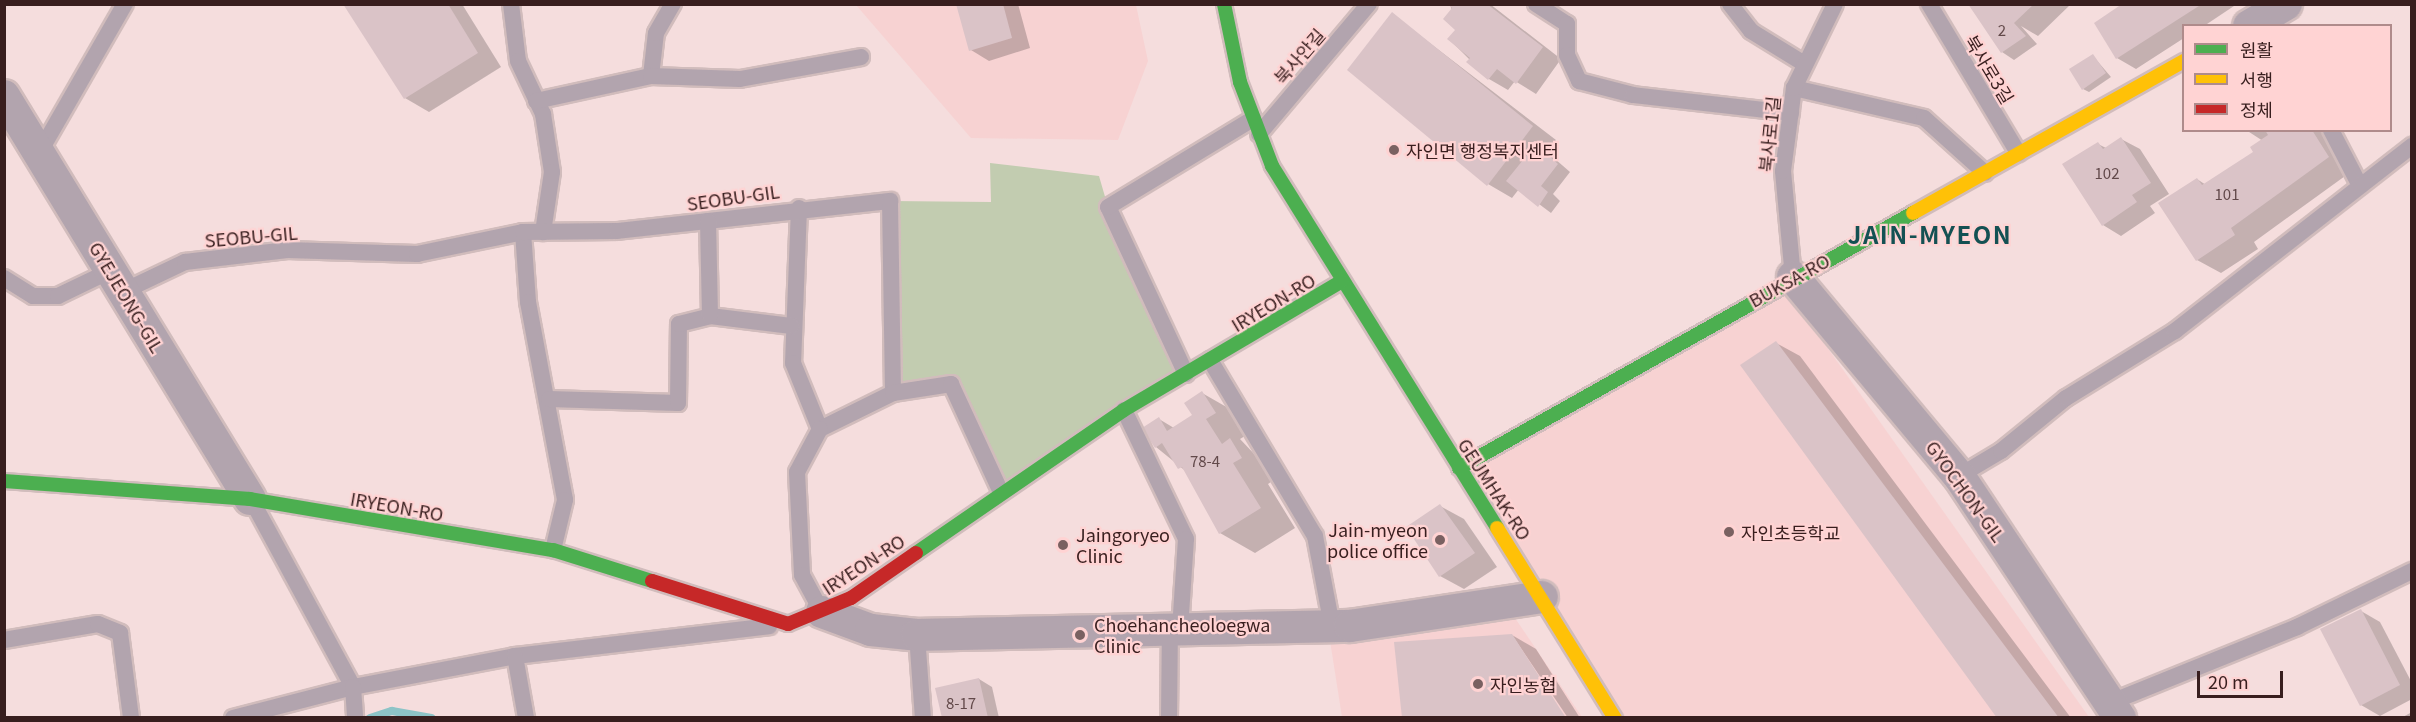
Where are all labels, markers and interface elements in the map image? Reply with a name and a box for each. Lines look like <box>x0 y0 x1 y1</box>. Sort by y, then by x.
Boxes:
house number: 2 <box>1998 21 2006 39</box>
street label: 북사안길 <box>1269 24 1329 88</box>
legend <box>2182 24 2392 132</box>
street label: 북사로3길 <box>1961 31 2019 107</box>
text: 원활 <box>2240 36 2273 62</box>
text: 서행 <box>2240 66 2273 92</box>
street label: 북사로1길 <box>1754 95 1784 173</box>
text: 정체 <box>2240 96 2273 122</box>
place label: 자인면 행정복지센터 <box>1406 139 1559 161</box>
marker: 자인면 행정복지센터 <box>1387 143 1401 157</box>
house number: 102 <box>2095 164 2119 182</box>
street label: SEOBU-GIL <box>685 180 781 214</box>
house number: 101 <box>2215 185 2239 203</box>
district label: JAIN-MYEON <box>1848 220 2012 248</box>
street label: SEOBU-GIL <box>204 221 298 251</box>
street label: GYEJEONG-GIL <box>85 238 169 356</box>
street label: BUKSA-RO <box>1745 249 1833 311</box>
street label: IRYEON-RO <box>1227 268 1319 336</box>
street label: GEUMHAK-RO <box>1454 434 1536 544</box>
street label: GYOCHON-GIL <box>1922 436 2010 546</box>
house number: 78-4 <box>1190 452 1220 470</box>
street label: IRYEON-RO <box>349 487 445 525</box>
place label: Jain-myeon police office <box>1327 519 1428 562</box>
place label: 자인초등학교 <box>1741 521 1840 543</box>
place label: Jaingoryeo Clinic <box>1076 524 1170 566</box>
marker: 자인초등학교 <box>1722 525 1736 539</box>
street label: IRYEON-RO <box>818 529 908 599</box>
marker: Jain-myeon police office <box>1433 533 1447 547</box>
marker: Jaingoryeo Clinic <box>1054 536 1072 554</box>
place label: Choehancheoloegwa Clinic <box>1094 614 1270 656</box>
marker: Choehancheoloegwa Clinic <box>1071 626 1089 644</box>
scale bar <box>2200 659 2286 697</box>
text: 20 m <box>2208 668 2249 694</box>
place label: 자인농협 <box>1490 673 1556 695</box>
marker: 자인농협 <box>1471 677 1485 691</box>
house number: 8-17 <box>946 694 976 712</box>

